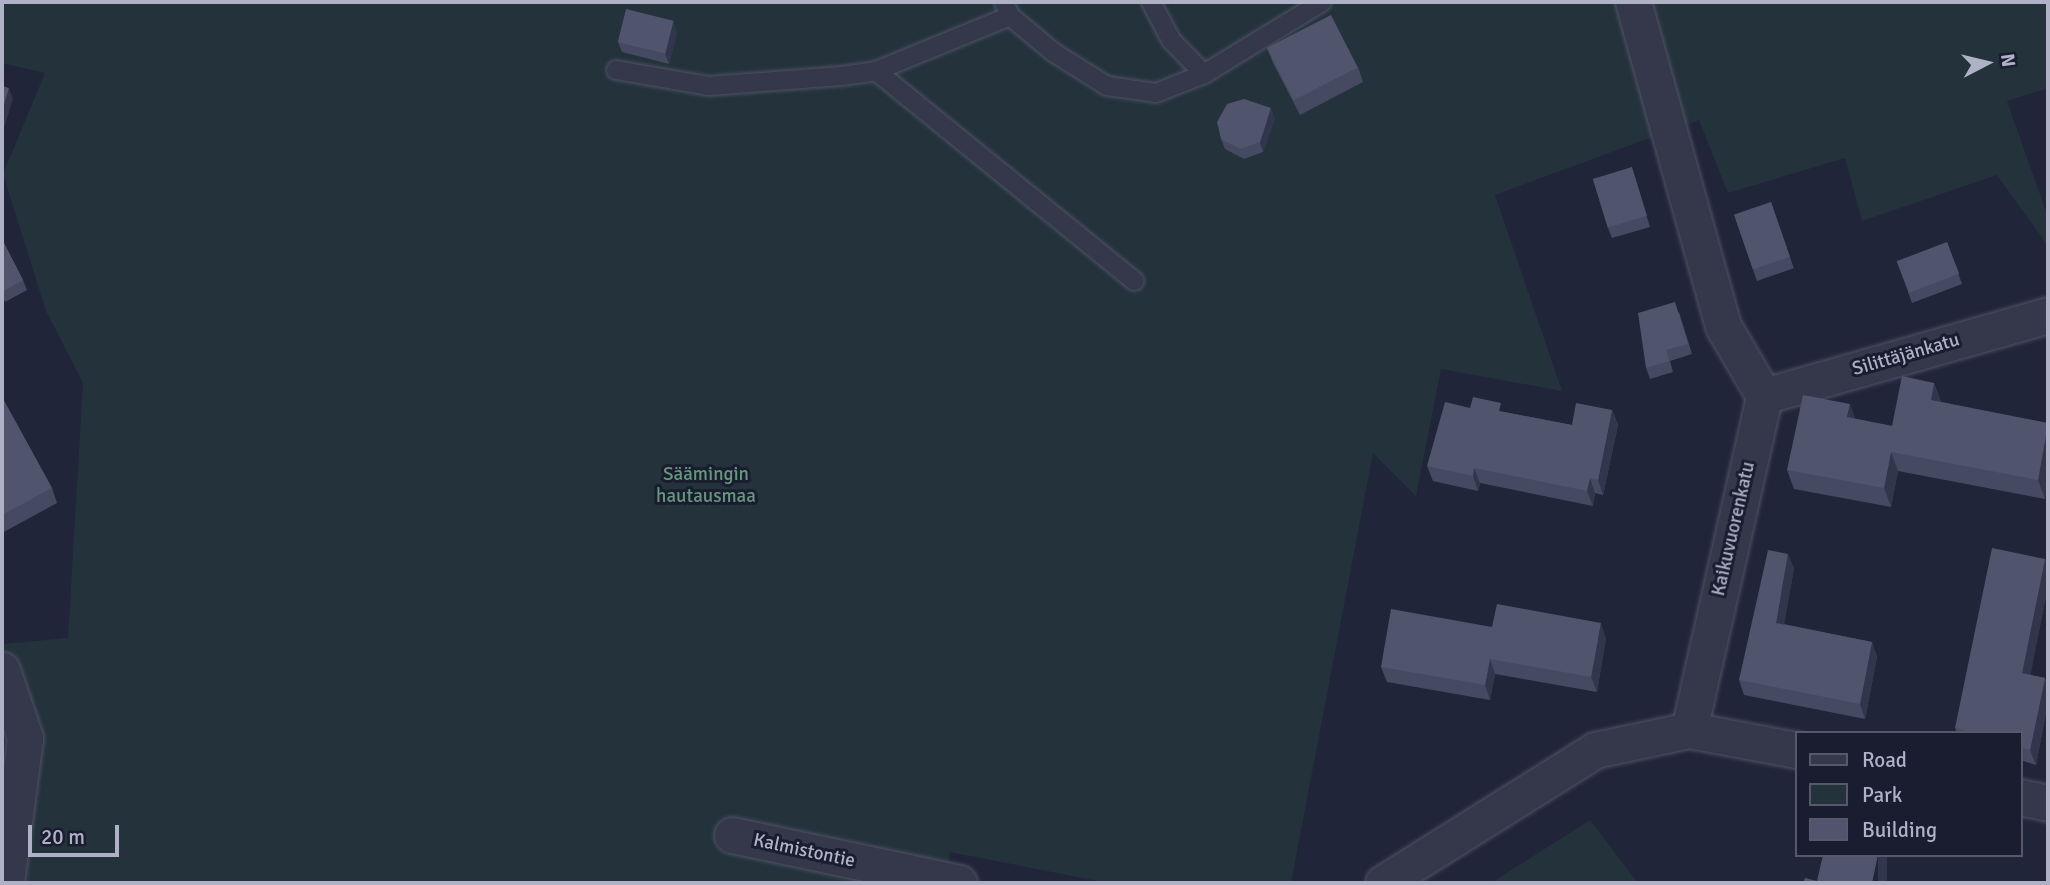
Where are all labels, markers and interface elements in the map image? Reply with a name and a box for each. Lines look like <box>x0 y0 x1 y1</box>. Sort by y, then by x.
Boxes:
north arrow <box>1952 28 2022 98</box>
text: N <box>1995 52 2021 68</box>
street label: Silittäjänkatu <box>1850 329 1962 381</box>
street label: Kaikuvuorenkatu <box>1707 460 1761 598</box>
park label: Säämingin hautausmaa <box>656 464 756 508</box>
legend <box>1794 731 2022 857</box>
text: Road <box>1862 747 1907 773</box>
text: Park <box>1862 782 1902 808</box>
scale bar <box>32 812 122 856</box>
text: Building <box>1862 817 1937 843</box>
text: 20 m <box>41 824 85 850</box>
street label: Kalmistontie <box>751 829 857 873</box>

